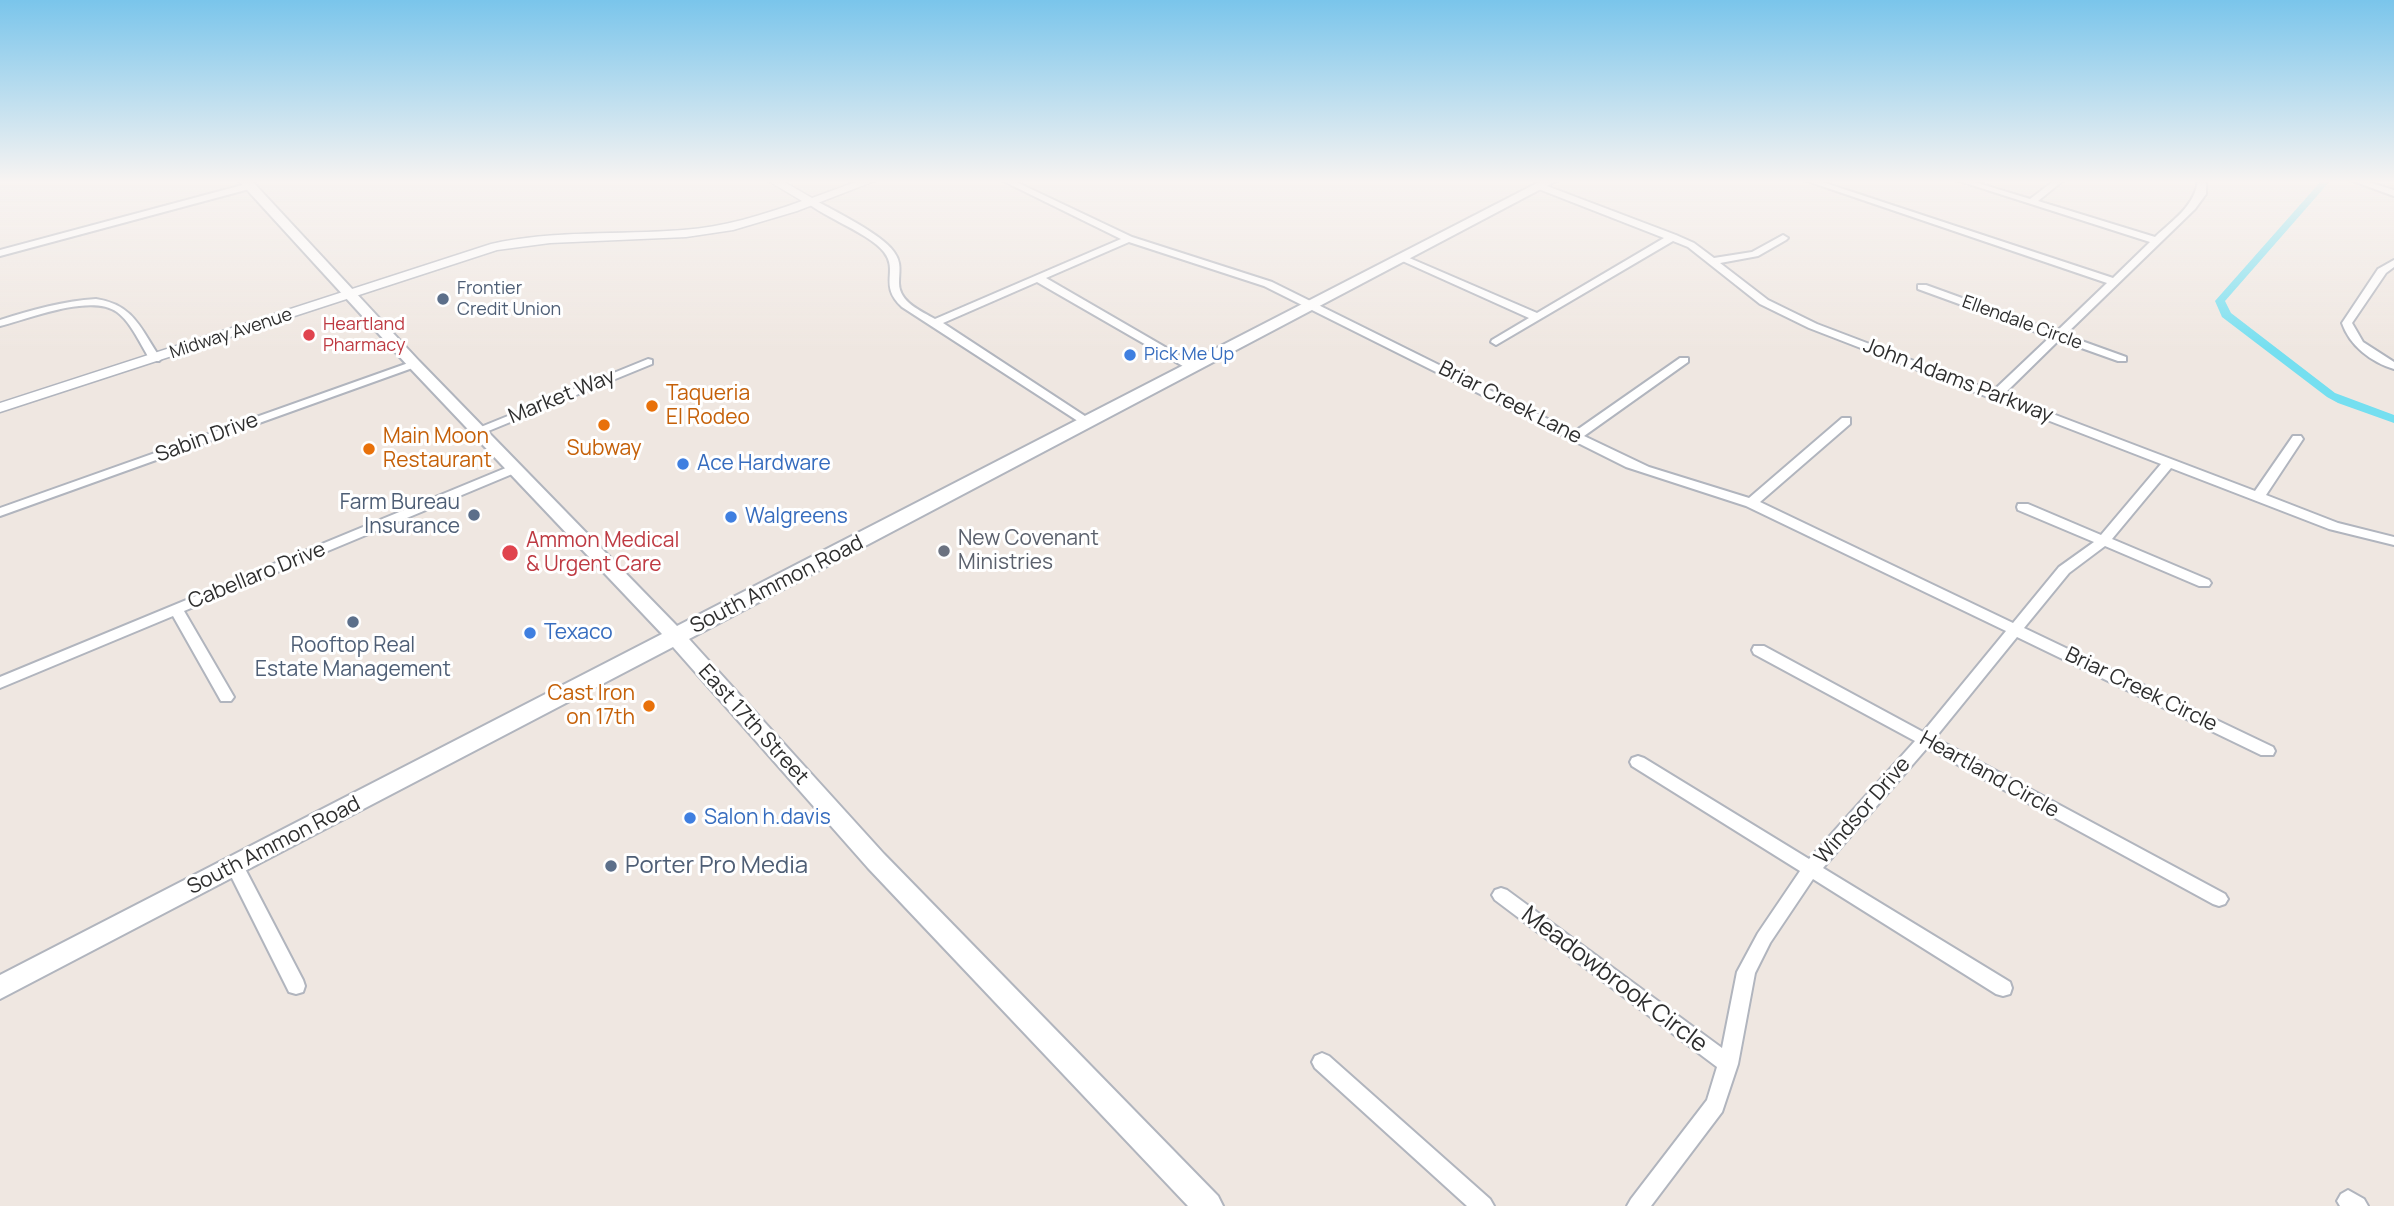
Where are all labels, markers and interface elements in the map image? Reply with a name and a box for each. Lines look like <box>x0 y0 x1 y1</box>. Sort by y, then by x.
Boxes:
place label: Frontier Credit Union <box>457 278 561 320</box>
marker: Frontier Credit Union <box>435 291 451 307</box>
street label: Ellendale Circle <box>1959 291 2085 355</box>
street label: Midway Avenue <box>167 304 295 364</box>
place label: Heartland Pharmacy <box>323 314 405 356</box>
marker: Heartland Pharmacy <box>301 327 317 343</box>
street label: John Adams Parkway <box>1860 333 2056 429</box>
place label: Pick Me Up <box>1144 344 1234 366</box>
marker: Pick Me Up <box>1122 347 1138 363</box>
street label: Briar Creek Lane <box>1434 356 1586 450</box>
street label: Market Way <box>505 364 619 430</box>
place label: Taqueria El Rodeo <box>666 381 750 431</box>
marker: Taqueria El Rodeo <box>644 398 660 414</box>
street label: Sabin Drive <box>152 408 262 468</box>
marker: Subway <box>596 417 612 433</box>
place label: Main Moon Restaurant <box>383 424 492 474</box>
place label: Subway <box>566 436 642 462</box>
marker: Main Moon Restaurant <box>361 441 377 457</box>
place label: Ace Hardware <box>697 451 831 477</box>
marker: Ace Hardware <box>675 456 691 472</box>
place label: Farm Bureau Insurance <box>340 490 460 540</box>
place label: Walgreens <box>745 504 848 530</box>
marker: Farm Bureau Insurance <box>466 507 482 523</box>
marker: Walgreens <box>723 509 739 525</box>
place label: New Covenant Ministries <box>958 526 1099 576</box>
place label: Ammon Medical & Urgent Care <box>526 528 679 578</box>
street label: South Ammon Road <box>686 530 868 640</box>
street label: Cabellaro Drive <box>185 537 329 615</box>
marker: Ammon Medical & Urgent Care <box>500 543 520 563</box>
marker: New Covenant Ministries <box>936 543 952 559</box>
marker: Rooftop Real Estate Management <box>345 614 361 630</box>
place label: Texaco <box>544 620 613 646</box>
marker: Texaco <box>522 625 538 641</box>
place label: Rooftop Real Estate Management <box>255 633 451 683</box>
street label: Briar Creek Circle <box>2061 642 2221 738</box>
street label: East 17th Street <box>693 660 813 790</box>
place label: Cast Iron on 17th <box>548 681 635 731</box>
marker: Cast Iron on 17th <box>641 698 657 714</box>
street label: Heartland Circle <box>1915 726 2063 824</box>
street label: Windsor Drive <box>1810 752 1916 870</box>
street label: South Ammon Road <box>183 791 365 901</box>
place label: Salon h.davis <box>704 805 831 831</box>
marker: Salon h.davis <box>682 810 698 826</box>
place label: Porter Pro Media <box>625 852 808 880</box>
marker: Porter Pro Media <box>603 858 619 874</box>
street label: Meadowbrook Circle <box>1515 901 1713 1059</box>

